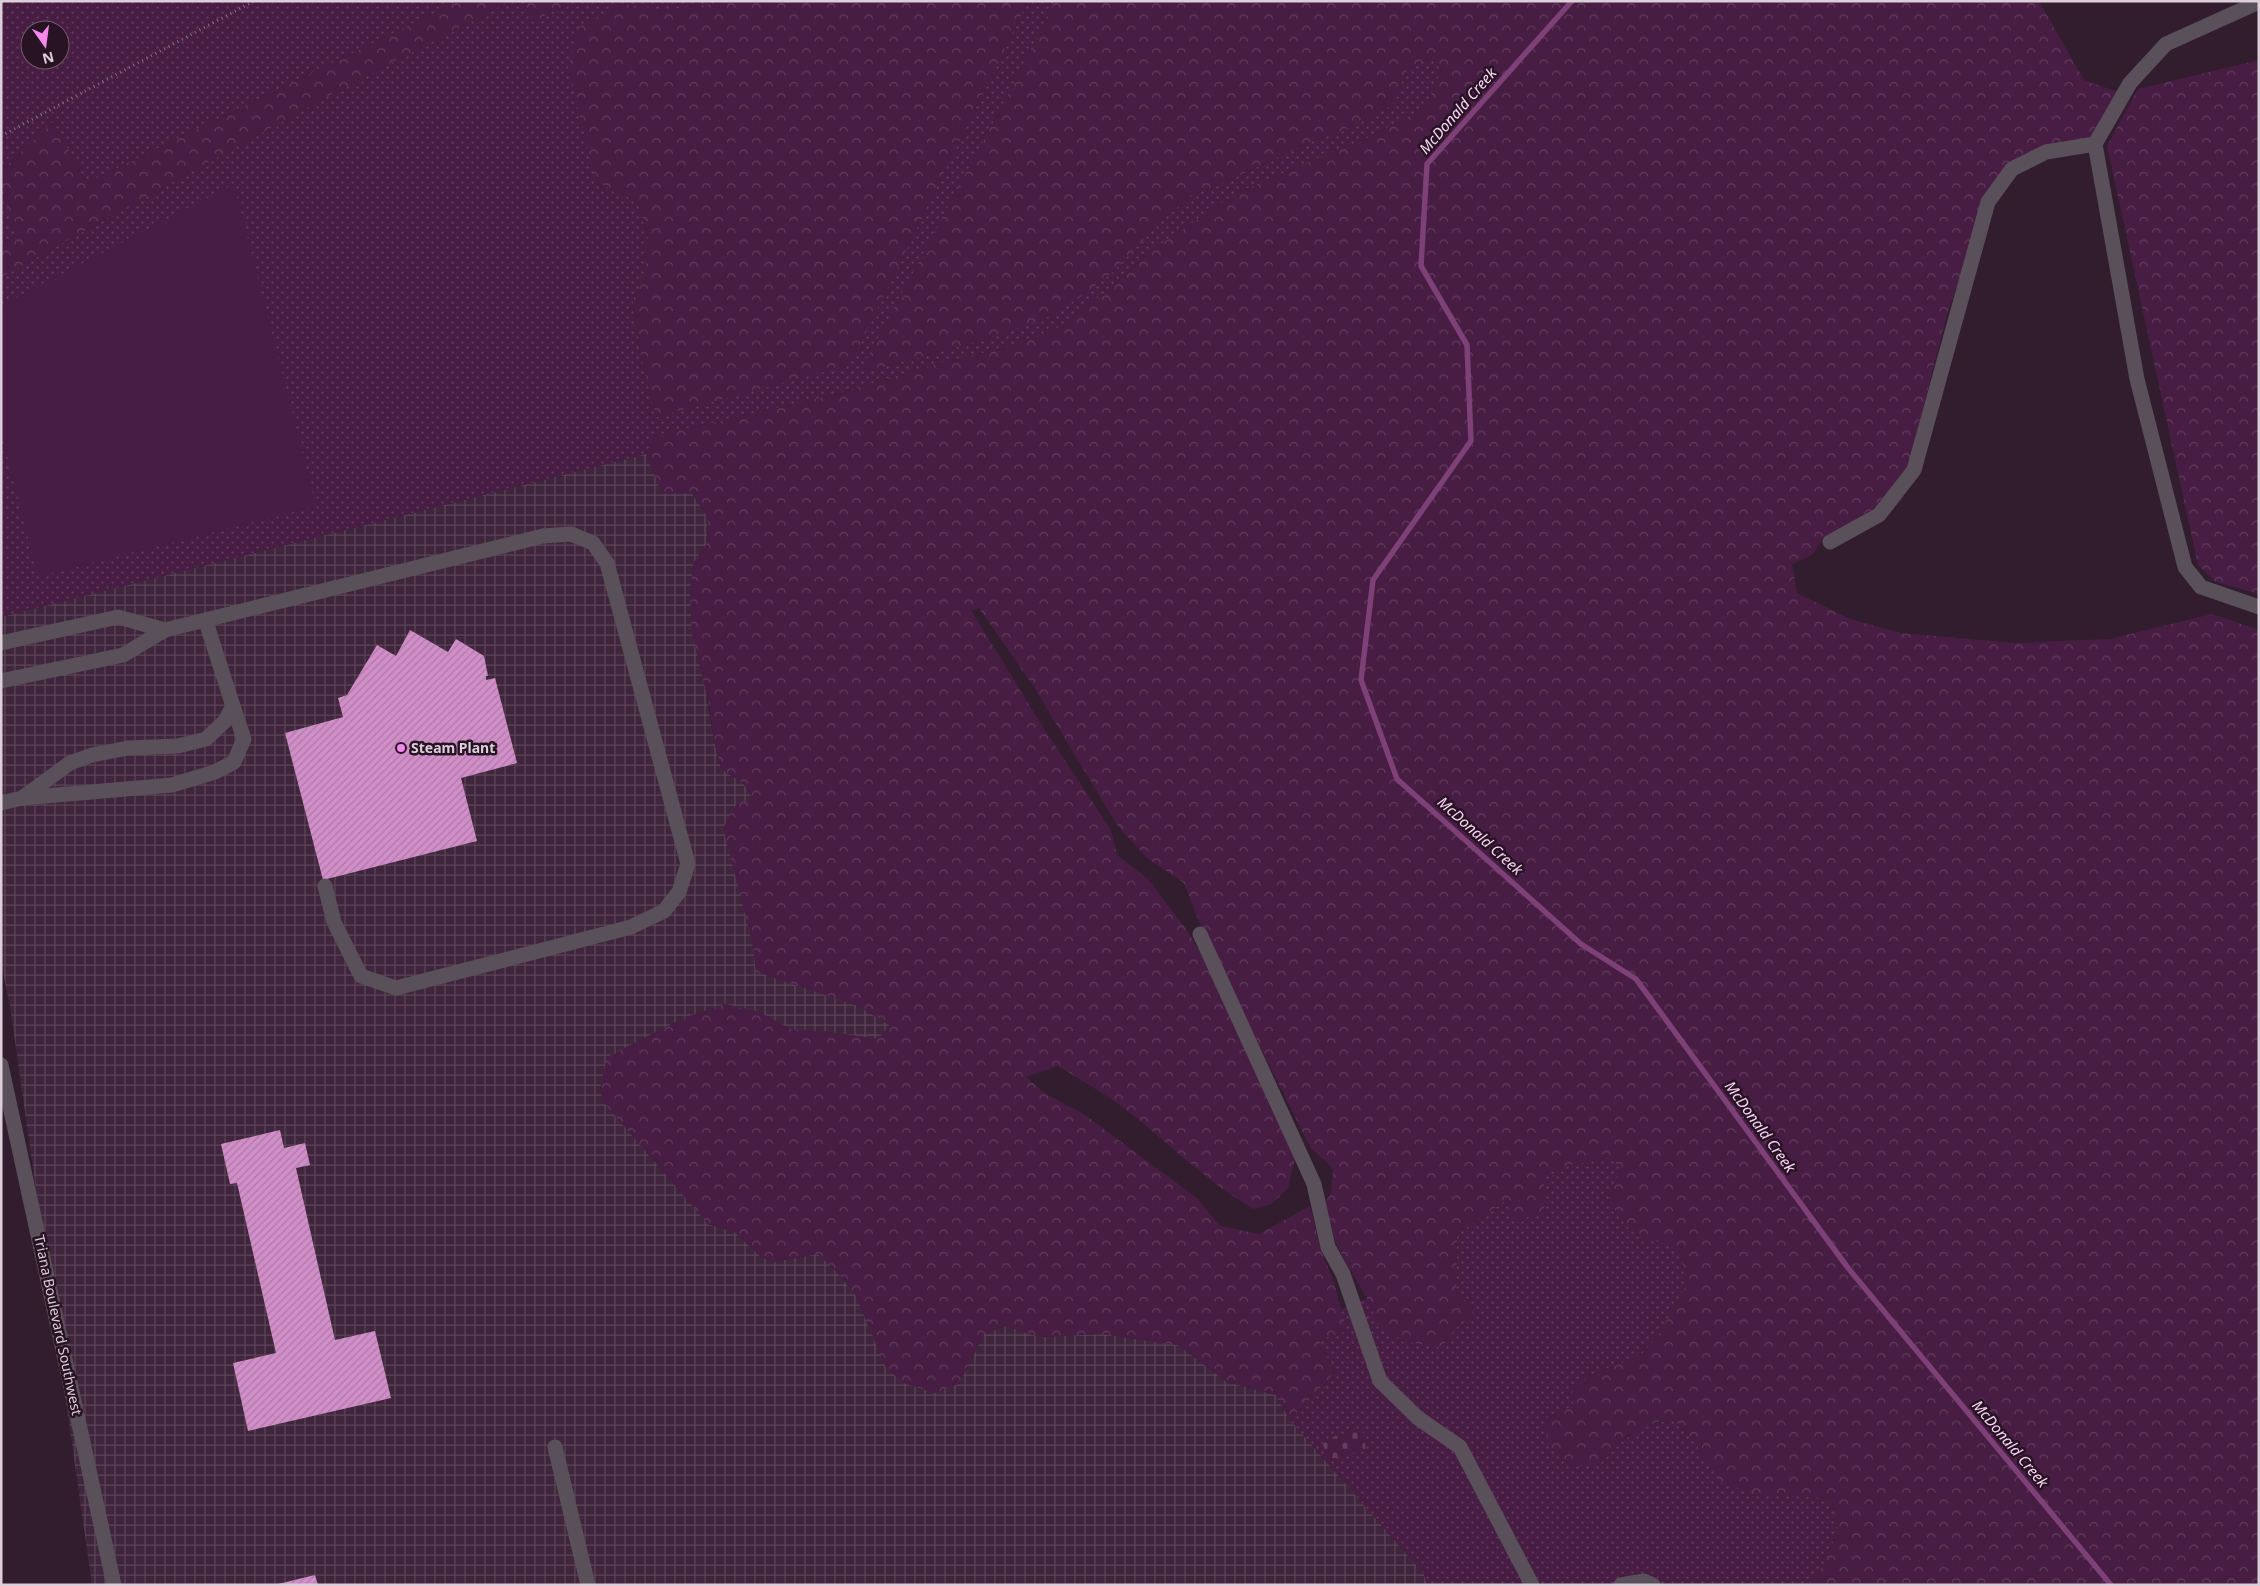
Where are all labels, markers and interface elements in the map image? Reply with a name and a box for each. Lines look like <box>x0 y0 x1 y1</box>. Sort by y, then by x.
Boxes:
north arrow <box>20 20 70 70</box>
text: N <box>40 48 56 69</box>
water label: McDonald Creek <box>1414 62 1501 158</box>
place label: Steam Plant <box>411 738 495 757</box>
marker: Steam Plant <box>395 742 407 754</box>
water label: McDonald Creek <box>1434 792 1528 879</box>
water label: McDonald Creek <box>1721 1077 1801 1177</box>
street label: Triana Boulevard Southwest <box>30 1233 87 1417</box>
water label: McDonald Creek <box>1968 1395 2054 1492</box>

